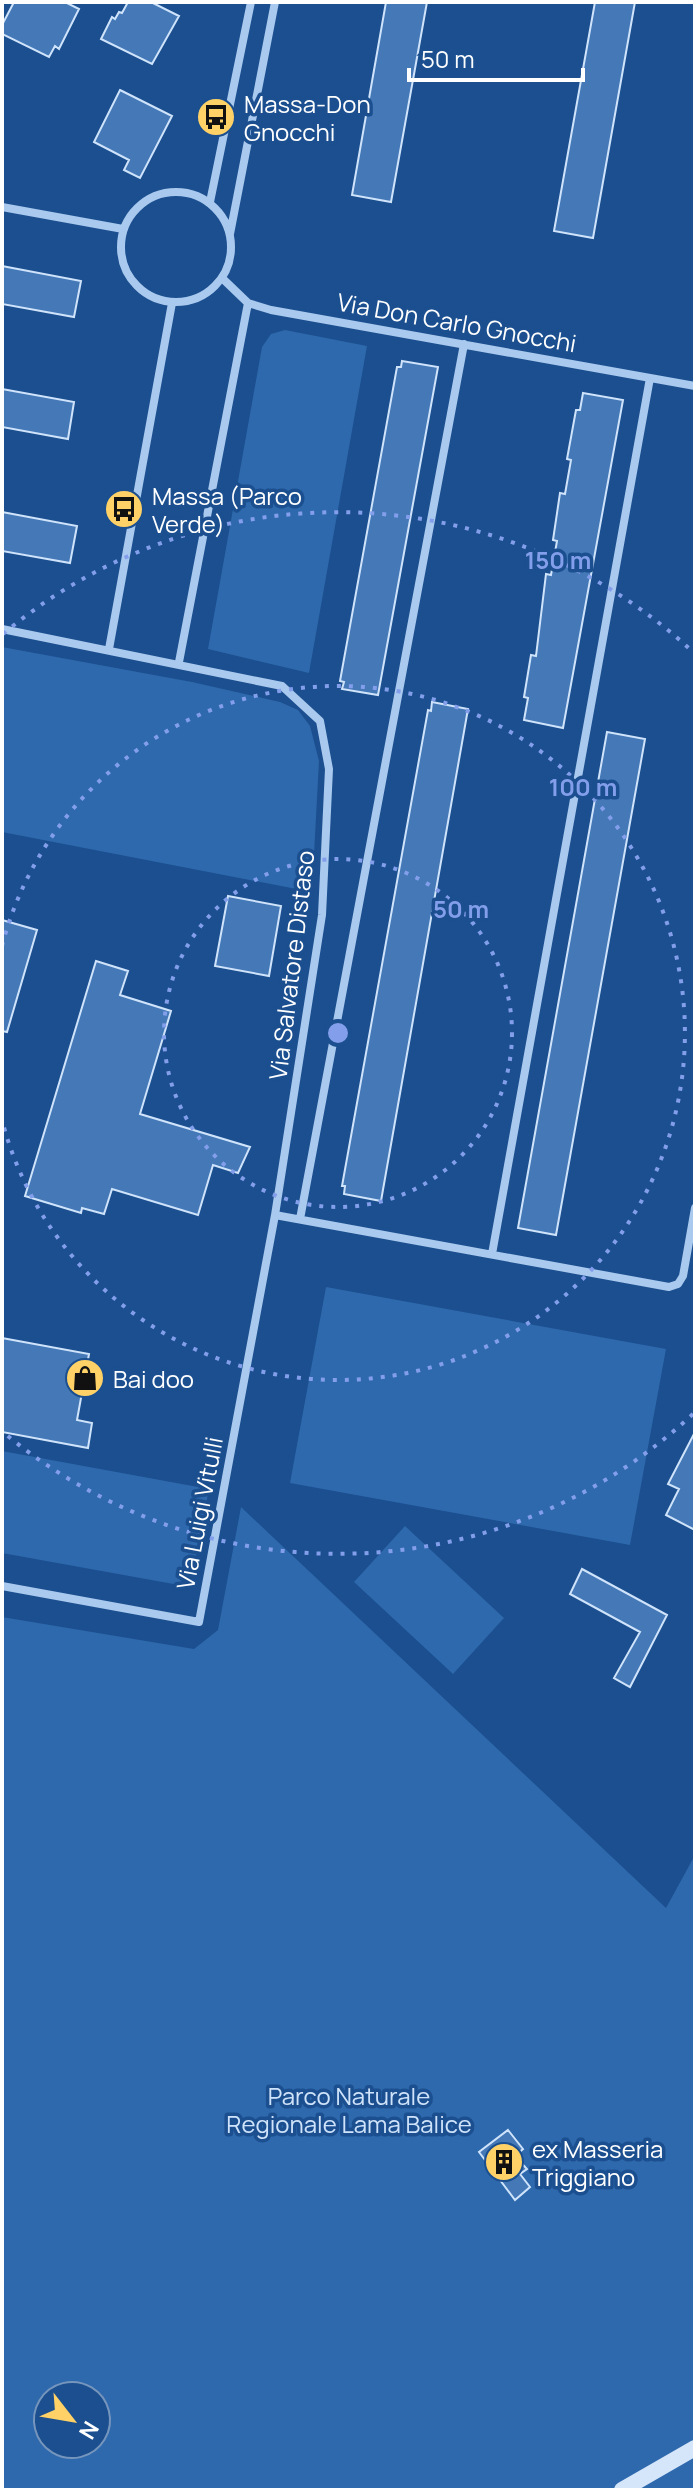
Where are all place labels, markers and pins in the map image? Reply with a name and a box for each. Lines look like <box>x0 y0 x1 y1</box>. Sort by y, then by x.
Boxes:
place label: Massa-Don Gnocchi <box>244 87 371 148</box>
bus stop icon: Massa-Don Gnocchi <box>195 96 237 138</box>
place label: Massa (Parco Verde) <box>152 479 302 540</box>
bus stop icon: Massa (Parco Verde) <box>103 488 145 530</box>
centre of rings <box>324 1019 352 1047</box>
shop icon: Bai doo <box>64 1357 106 1399</box>
place label: Bai doo <box>113 1362 194 1395</box>
place label: ex Masseria Triggiano <box>532 2132 663 2193</box>
building icon: ex Masseria Triggiano <box>483 2141 525 2183</box>

